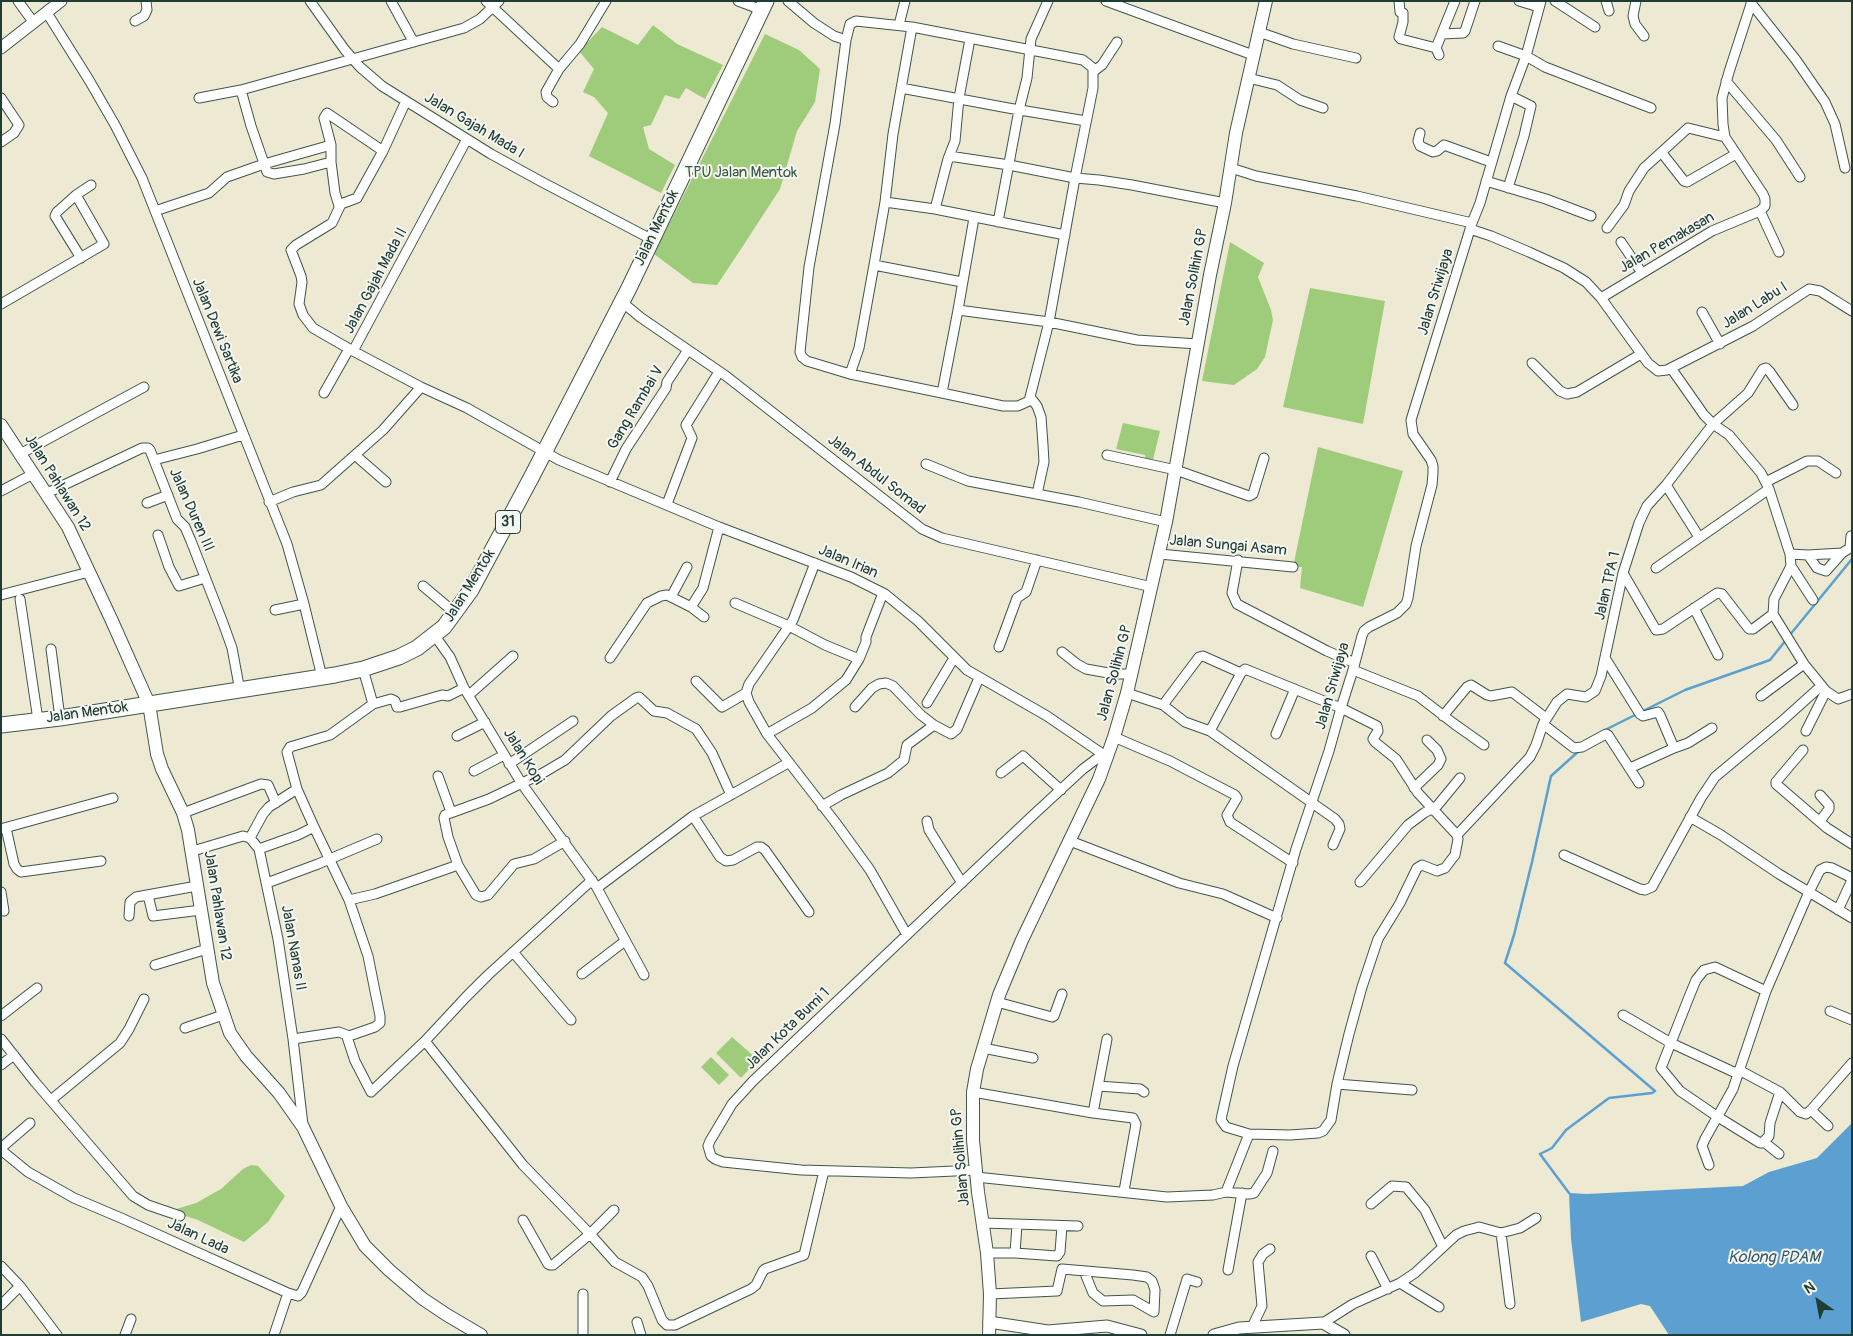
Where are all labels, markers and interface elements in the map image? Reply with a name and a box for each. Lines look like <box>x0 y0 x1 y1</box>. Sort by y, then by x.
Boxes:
street label: Jalan Gajah Mada I <box>421 89 527 163</box>
park label: TPU Jalan Mentok <box>685 164 797 182</box>
street label: Jalan Mentok <box>631 187 683 269</box>
street label: Jalan Pemakasan <box>1616 209 1718 277</box>
street label: Jalan Gajah Mada II <box>340 225 412 337</box>
street label: Jalan Solihin GP <box>1176 227 1212 327</box>
street label: Jalan Sriwijaya <box>1414 246 1458 338</box>
street label: Jalan Dewi Sartika <box>188 276 246 386</box>
street label: Jalan Labu I <box>1719 279 1791 333</box>
street label: Gang Rambai V <box>604 363 668 453</box>
street label: Jalan Pahlawan 12 <box>20 431 94 535</box>
street label: Jalan Abdul Somad <box>824 431 928 519</box>
street label: Jalan Duren III <box>165 466 217 554</box>
road number: 31 <box>496 511 520 534</box>
street label: Jalan Sungai Asam <box>1168 532 1288 560</box>
street label: Jalan Irian <box>815 541 881 583</box>
street label: Jalan Mentok <box>440 546 500 626</box>
street label: Jalan TPA 1 <box>1591 550 1625 622</box>
street label: Jalan Solihin GP <box>1094 623 1136 723</box>
street label: Jalan Sriwijaya <box>1312 640 1354 732</box>
street label: Jalan Mentok <box>45 698 129 728</box>
street label: Jalan Kopi <box>499 726 547 788</box>
street label: Jalan Pahlawan 12 <box>199 850 235 962</box>
street label: Jalan Nanas II <box>277 904 309 992</box>
street label: Jalan Kota Bumi 1 <box>742 984 834 1074</box>
street label: Jalan Solihin GP <box>948 1107 974 1207</box>
street label: Jalan Lada <box>164 1215 232 1259</box>
water label: Kolong PDAM <box>1728 1248 1820 1268</box>
north arrow <box>1793 1276 1843 1326</box>
text: N <box>1801 1278 1818 1298</box>

